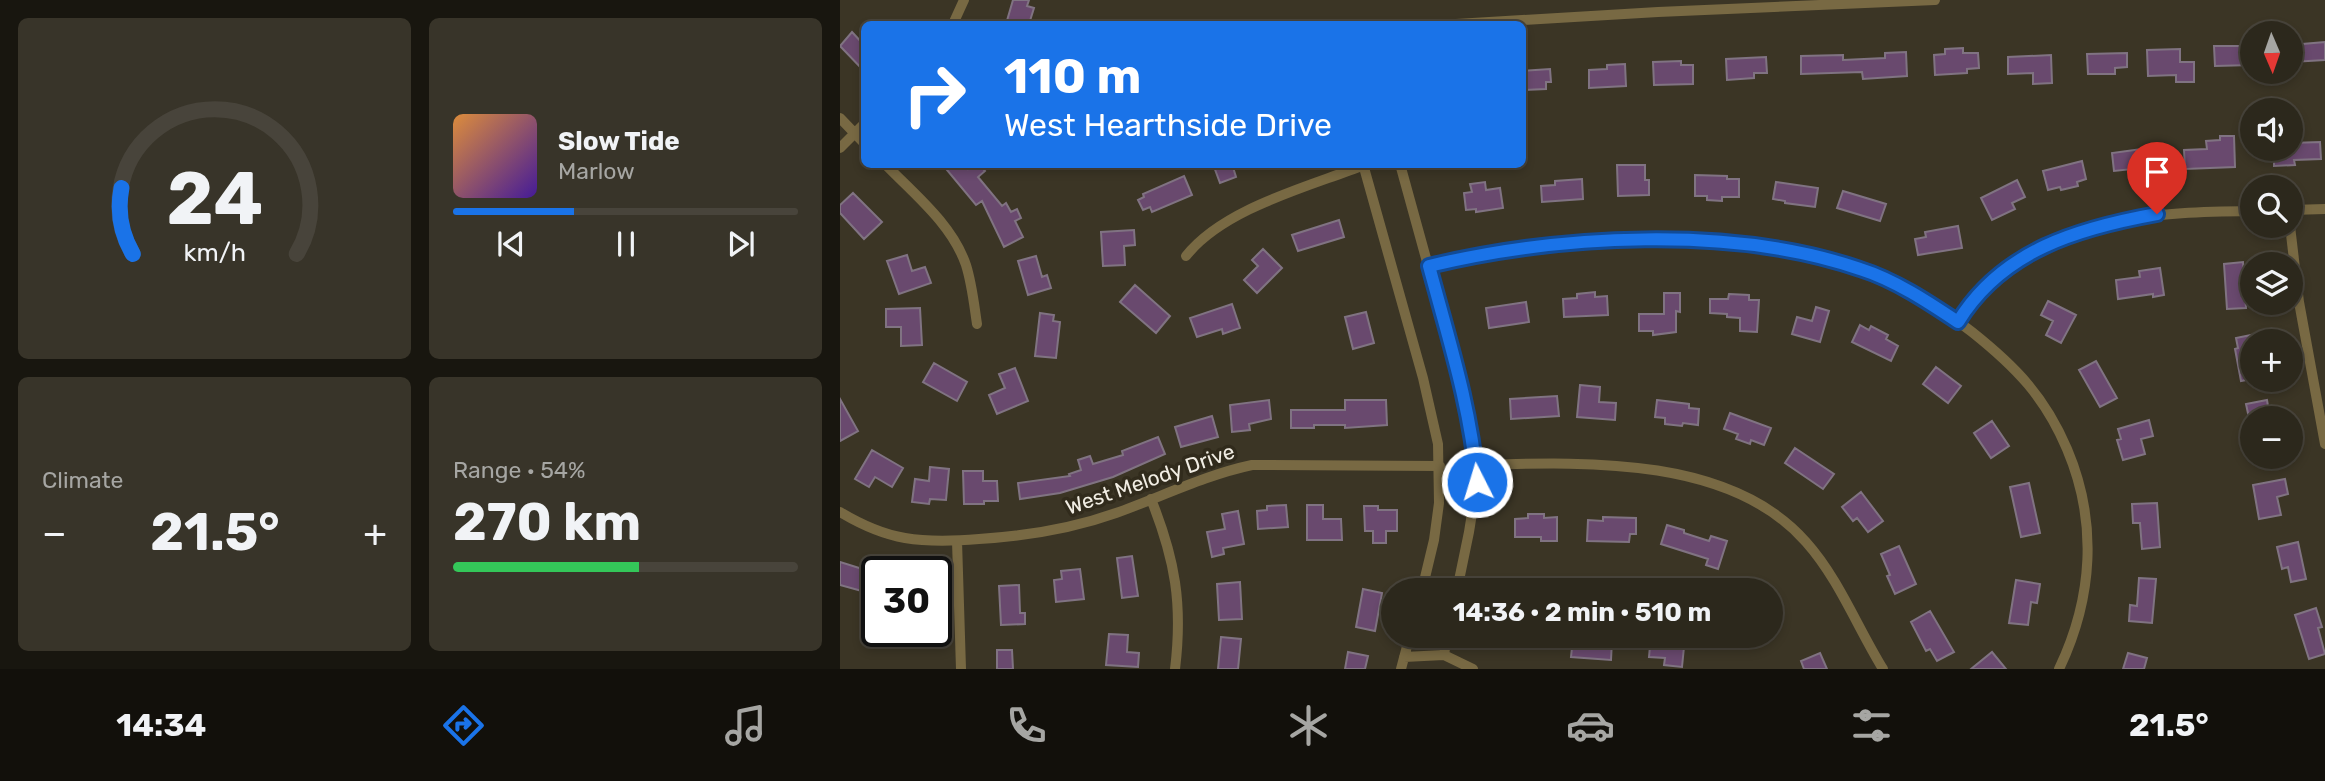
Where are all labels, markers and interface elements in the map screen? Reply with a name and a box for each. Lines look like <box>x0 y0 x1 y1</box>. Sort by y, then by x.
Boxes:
north arrow <box>2240 21 2303 84</box>
map controls <box>2240 21 2303 469</box>
text: 110 m <box>1004 47 1141 105</box>
icon: right <box>889 49 980 140</box>
button: sound <box>2240 98 2303 161</box>
text: West Hearthside Drive <box>1004 106 1332 144</box>
text: Slow Tide <box>558 126 680 157</box>
pin <box>2127 142 2187 214</box>
icon: arrive <box>2138 153 2176 191</box>
text: 24 <box>166 157 263 243</box>
text: Marlow <box>558 157 635 185</box>
button: search <box>2240 175 2303 238</box>
icon: previous <box>492 225 530 263</box>
icon: pause <box>607 225 645 263</box>
icon: next <box>722 225 760 263</box>
text: km/h <box>183 238 246 267</box>
button: layers <box>2240 252 2303 315</box>
button: + <box>2240 329 2303 392</box>
button: − <box>2240 406 2303 469</box>
street label: West Melody Drive <box>1062 438 1238 520</box>
position arrow <box>1440 445 1514 519</box>
text: Range · 54% <box>453 456 586 484</box>
text: Climate <box>42 466 123 494</box>
text: 270 km <box>453 491 641 553</box>
text: 21.5° <box>150 501 280 563</box>
text: − <box>42 510 67 556</box>
text: + <box>363 510 387 556</box>
speed limit sign: 30 <box>861 556 952 647</box>
text: 14:36 · 2 min · 510 m <box>1453 597 1711 628</box>
icon: directions <box>439 701 488 750</box>
icon: music <box>721 701 770 750</box>
icon: phone <box>1002 701 1051 750</box>
icon: climate <box>1284 701 1333 750</box>
icon: car <box>1566 701 1615 750</box>
icon: filters <box>1847 701 1896 750</box>
text: 14:34 <box>116 706 206 744</box>
text: 21.5° <box>2129 706 2209 744</box>

